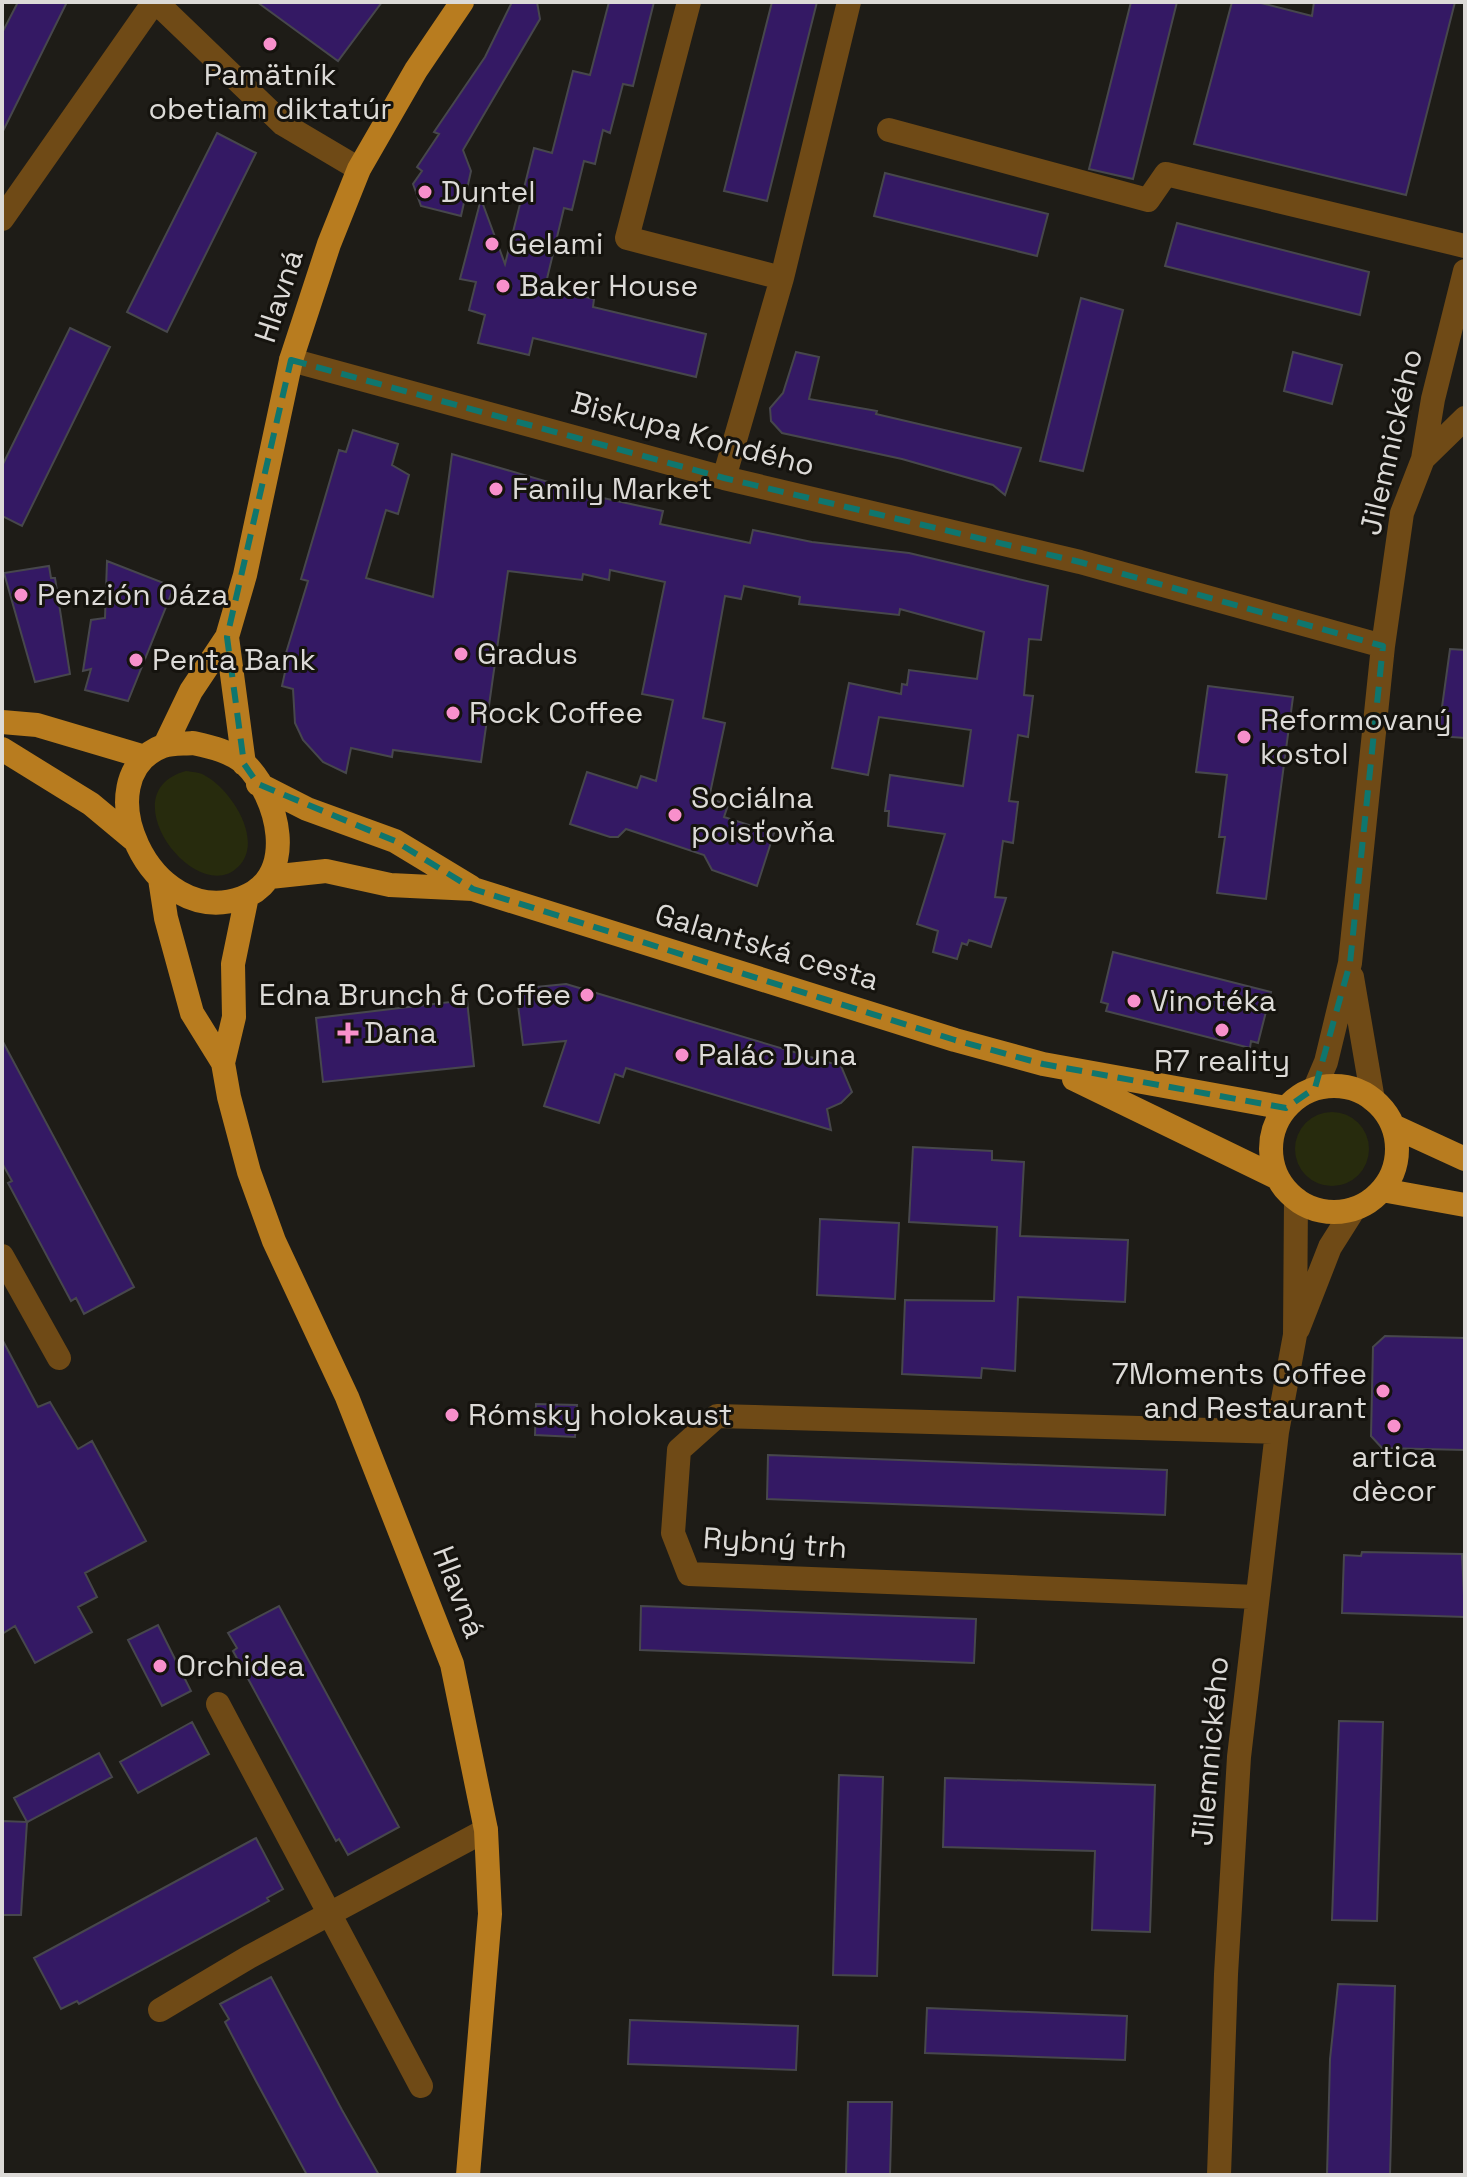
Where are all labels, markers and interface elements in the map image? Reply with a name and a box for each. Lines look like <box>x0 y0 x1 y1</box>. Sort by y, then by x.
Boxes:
marker: Pamätník obetiam diktatúr <box>261 35 279 53</box>
place label: Pamätník obetiam diktatúr <box>148 55 392 128</box>
place label: Duntel <box>441 172 536 211</box>
marker: Duntel <box>416 183 434 201</box>
place label: Gelami <box>508 224 603 263</box>
marker: Gelami <box>483 235 501 253</box>
street label: Hlavná <box>245 245 312 347</box>
place label: Baker House <box>519 266 698 305</box>
marker: Baker House <box>494 277 512 295</box>
street label: Jilemnického <box>1350 345 1431 539</box>
street label: Biskupa Kondého <box>567 382 819 485</box>
place label: Family Market <box>512 469 713 508</box>
marker: Family Market <box>487 480 505 498</box>
place label: Penzión Oáza <box>37 575 228 614</box>
marker: Penzión Oáza <box>12 586 30 604</box>
place label: Gradus <box>477 634 578 673</box>
place label: Penta Bank <box>152 640 316 679</box>
marker: Gradus <box>452 645 470 663</box>
marker: Penta Bank <box>127 651 145 669</box>
place label: Rock Coffee <box>469 693 643 732</box>
place label: Reformovaný kostol <box>1260 700 1452 773</box>
marker: Rock Coffee <box>444 704 462 722</box>
marker: Reformovaný kostol <box>1235 728 1253 746</box>
place label: Sociálna poisťovňa <box>691 778 835 851</box>
marker: Sociálna poisťovňa <box>666 806 684 824</box>
street label: Galantská cesta <box>650 894 884 999</box>
place label: Edna Brunch & Coffee <box>259 975 571 1014</box>
place label: Vinotéka <box>1150 981 1276 1020</box>
marker: Edna Brunch & Coffee <box>578 986 596 1004</box>
marker: Vinotéka <box>1125 992 1143 1010</box>
place label: Dana <box>364 1013 437 1052</box>
marker: R7 reality <box>1213 1021 1231 1039</box>
marker: Dana <box>339 1024 357 1042</box>
place label: Palác Duna <box>698 1035 857 1074</box>
place label: R7 reality <box>1154 1041 1290 1080</box>
marker: Palác Duna <box>673 1046 691 1064</box>
place label: 7Moments Coffee and Restaurant <box>1112 1354 1367 1427</box>
marker: 7Moments Coffee and Restaurant <box>1374 1382 1392 1400</box>
place label: Rómsky holokaust <box>468 1395 732 1434</box>
marker: Rómsky holokaust <box>443 1406 461 1424</box>
marker: artica dècor <box>1385 1417 1403 1435</box>
place label: artica dècor <box>1352 1437 1436 1510</box>
street label: Rybný trh <box>702 1518 848 1567</box>
street label: Hlavná <box>424 1540 495 1643</box>
place label: Orchidea <box>176 1646 305 1685</box>
street label: Jilemnického <box>1182 1655 1237 1847</box>
marker: Orchidea <box>151 1657 169 1675</box>

